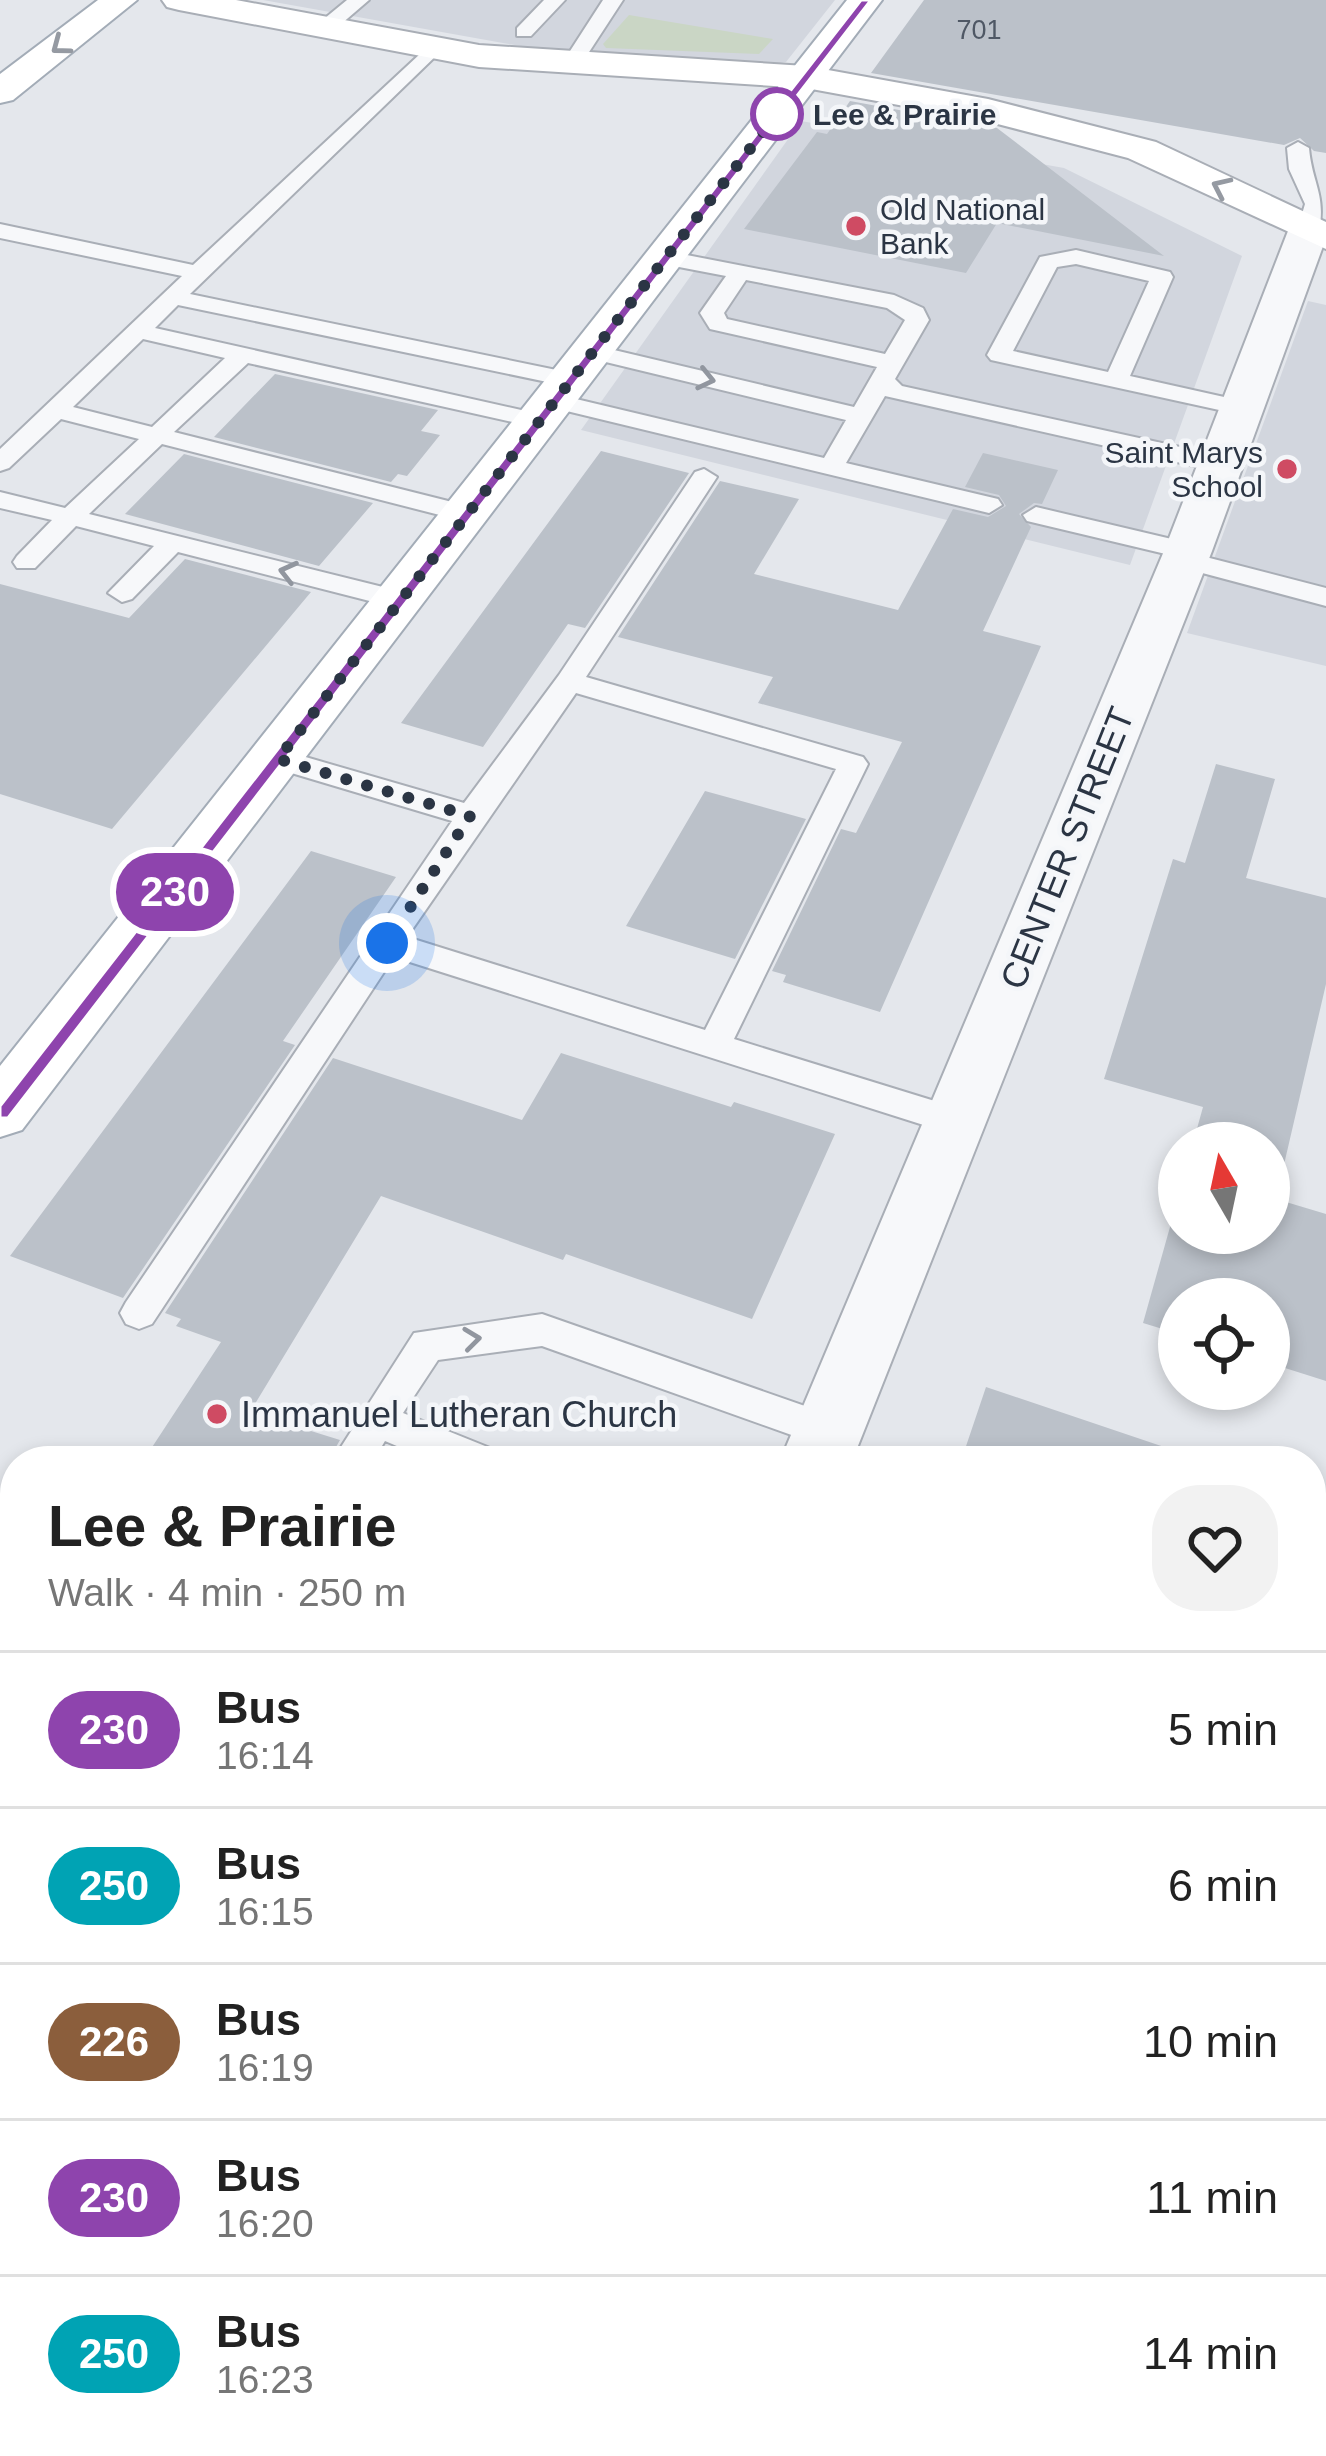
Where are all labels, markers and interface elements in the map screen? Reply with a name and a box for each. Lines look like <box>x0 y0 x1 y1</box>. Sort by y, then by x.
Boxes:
house number: 701 <box>956 15 1002 45</box>
one-way arrow <box>52 32 74 53</box>
marker: Lee & Prairie <box>752 89 802 139</box>
place label: Lee & Prairie <box>813 98 996 131</box>
one-way arrow <box>1212 178 1233 201</box>
place label: Old National Bank <box>880 193 1045 260</box>
marker: Old National Bank <box>843 213 869 239</box>
one-way arrow <box>696 365 716 390</box>
place label: Saint Marys School <box>1105 436 1263 503</box>
marker: Saint Marys School <box>1274 456 1300 482</box>
one-way arrow <box>278 561 298 586</box>
street label: CENTER STREET <box>992 701 1142 995</box>
line badge: 230 <box>106 853 244 931</box>
text: 230 <box>140 868 210 915</box>
your location <box>357 913 417 973</box>
north arrow <box>1158 1122 1290 1254</box>
map controls <box>1158 1122 1290 1410</box>
button: locate <box>1158 1278 1290 1410</box>
one-way arrow <box>462 1327 482 1353</box>
place label: Immanuel Lutheran Church <box>241 1394 677 1435</box>
marker: Immanuel Lutheran Church <box>204 1401 230 1427</box>
button: heart <box>1152 1485 1278 1611</box>
text: Lee & Prairie <box>48 1494 397 1558</box>
text: Walk · 4 min · 250 m <box>48 1571 406 1614</box>
text: Bus <box>216 1682 301 1733</box>
text: 5 min <box>1168 1704 1278 1755</box>
text: 230 <box>79 1706 149 1753</box>
text: 16:14 <box>216 1734 314 1777</box>
text: Bus <box>216 1838 301 1889</box>
text: 6 min <box>1168 1860 1278 1911</box>
text: 250 <box>79 1862 149 1909</box>
text: 16:15 <box>216 1890 314 1933</box>
text: Bus <box>216 1994 301 2045</box>
text: 10 min <box>1143 2016 1278 2067</box>
text: 226 <box>79 2018 149 2065</box>
text: 16:19 <box>216 2046 314 2089</box>
text: Bus <box>216 2150 301 2201</box>
text: 11 min <box>1146 2172 1278 2223</box>
text: 230 <box>79 2174 149 2221</box>
text: 16:20 <box>216 2202 314 2245</box>
text: Bus <box>216 2306 301 2357</box>
text: 14 min <box>1143 2328 1278 2379</box>
text: 250 <box>79 2330 149 2377</box>
text: 16:23 <box>216 2358 314 2401</box>

